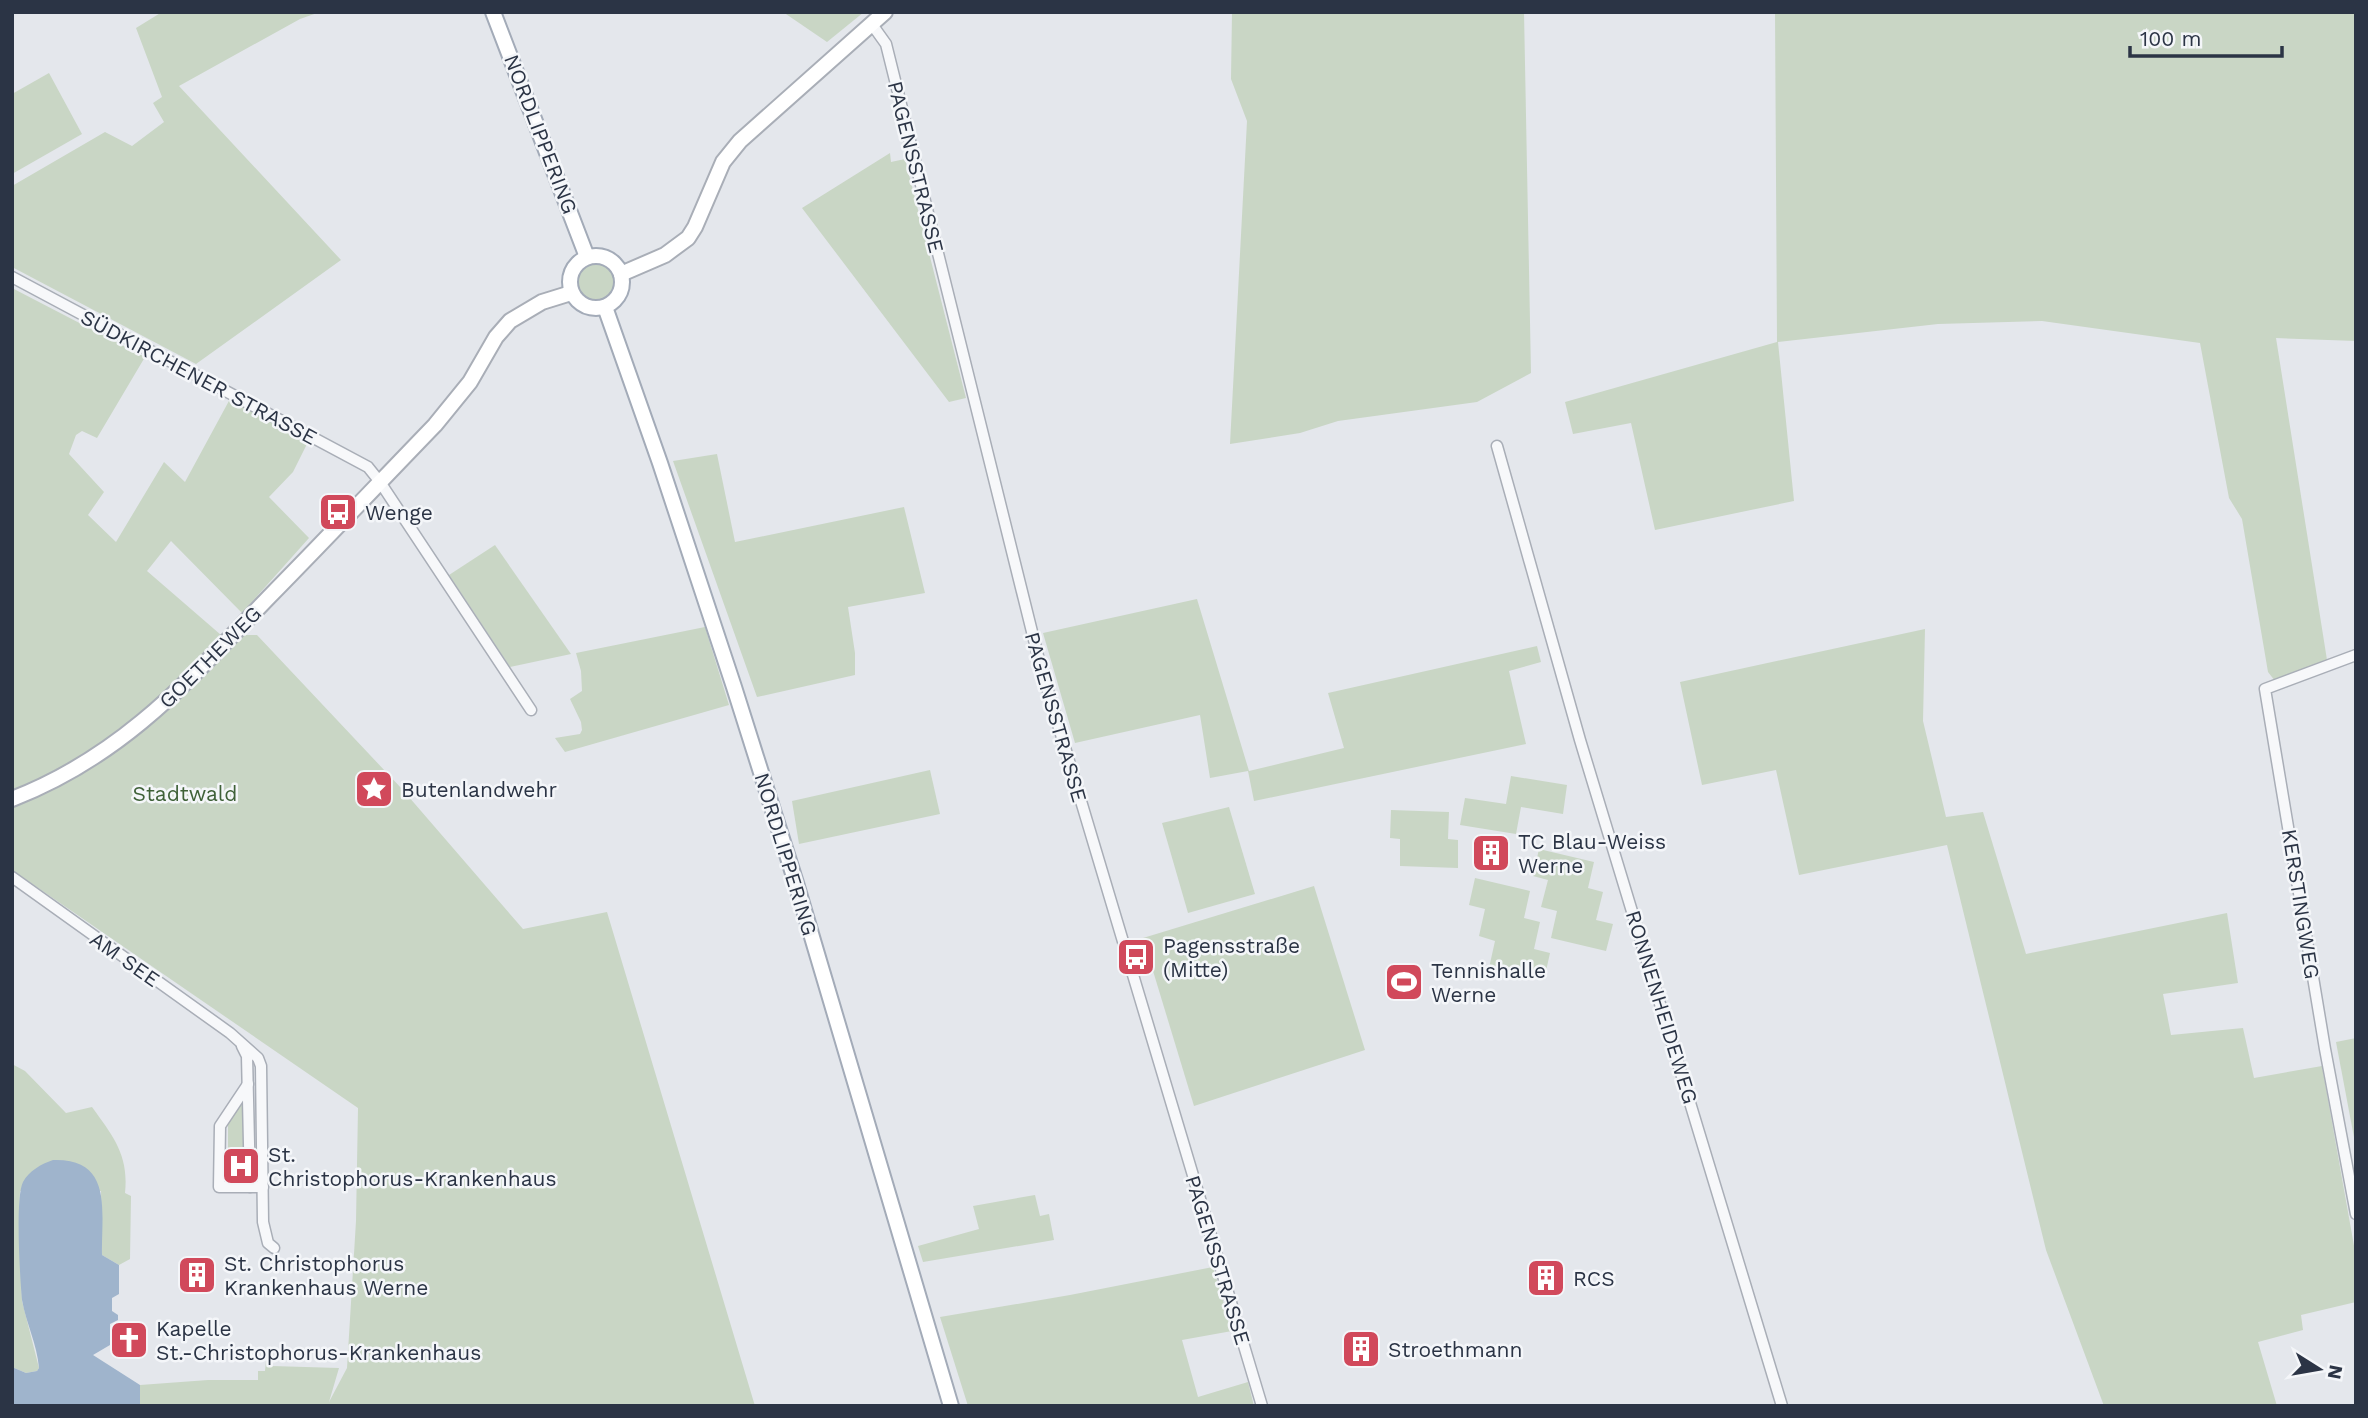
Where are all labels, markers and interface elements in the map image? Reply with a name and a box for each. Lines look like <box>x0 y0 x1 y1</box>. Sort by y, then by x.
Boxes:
scale bar <box>2130 14 2282 58</box>
text: 100 m <box>2140 26 2202 51</box>
street label: NORDLIPPERING <box>499 51 583 217</box>
street label: PAGENSSTRASSE <box>883 79 949 255</box>
street label: SÜDKIRCHENER STRASSE <box>77 304 321 450</box>
bus stop icon: Wenge <box>317 491 359 533</box>
place label: Wenge <box>365 500 433 525</box>
street label: GOETHEWEG <box>154 601 266 713</box>
street label: PAGENSSTRASSE <box>1020 629 1092 805</box>
place icon: Butenlandwehr <box>353 768 395 810</box>
street label: NORDLIPPERING <box>749 770 823 938</box>
place label: Butenlandwehr <box>401 777 557 802</box>
park label: Stadtwald <box>133 781 237 806</box>
street label: KERSTINGWEG <box>2277 827 2325 981</box>
place label: TC Blau-Weiss Werne <box>1518 829 1666 878</box>
building icon: TC Blau-Weiss Werne <box>1470 832 1512 874</box>
street label: RONNENHEIDEWEG <box>1621 907 1703 1107</box>
street label: AM SEE <box>85 926 165 992</box>
place label: Pagensstraße (Mitte) <box>1163 933 1300 982</box>
bus stop icon: Pagensstraße (Mitte) <box>1115 936 1157 978</box>
place label: Tennishalle Werne <box>1431 958 1546 1007</box>
sports icon: Tennishalle Werne <box>1383 961 1425 1003</box>
place label: St. Christophorus-Krankenhaus <box>268 1142 557 1191</box>
hospital icon: St. Christophorus-Krankenhaus <box>220 1145 262 1187</box>
street label: PAGENSSTRASSE <box>1180 1172 1256 1348</box>
place label: St. Christophorus Krankenhaus Werne <box>224 1251 428 1300</box>
building icon: St. Christophorus Krankenhaus Werne <box>176 1254 218 1296</box>
building icon: RCS <box>1525 1257 1567 1299</box>
place label: RCS <box>1573 1266 1615 1291</box>
place label: Kapelle St.-Christophorus-Krankenhaus <box>156 1316 481 1365</box>
church icon: Kapelle St.-Christophorus-Krankenhaus <box>108 1319 150 1361</box>
building icon: Stroethmann <box>1340 1328 1382 1370</box>
north arrow <box>2284 1334 2354 1404</box>
place label: Stroethmann <box>1388 1337 1523 1362</box>
text: N <box>2323 1363 2348 1381</box>

